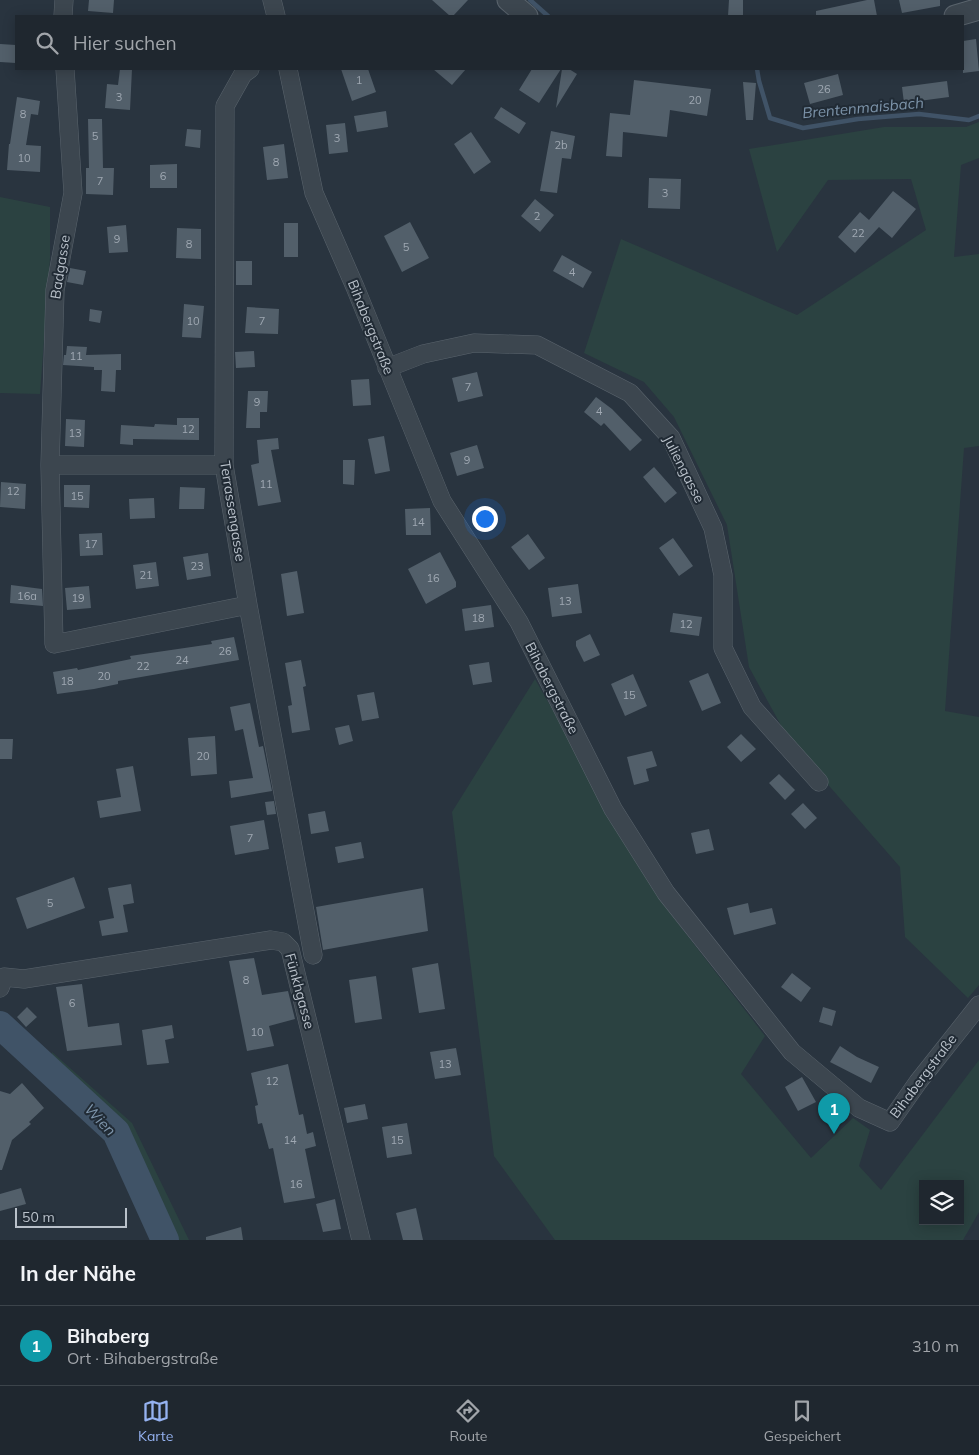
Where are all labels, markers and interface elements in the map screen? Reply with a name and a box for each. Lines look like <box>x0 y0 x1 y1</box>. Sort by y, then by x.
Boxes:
search box <box>15 15 964 70</box>
icon: search <box>33 29 61 57</box>
text: Hier suchen <box>73 31 177 55</box>
house number: 1 <box>356 73 362 87</box>
house number: 26 <box>817 82 831 96</box>
house number: 3 <box>116 90 122 104</box>
house number: 20 <box>688 93 702 107</box>
water label: Brentenmaisbach <box>801 93 925 122</box>
house number: 8 <box>20 107 27 121</box>
house number: 5 <box>92 129 99 143</box>
house number: 3 <box>334 131 340 145</box>
house number: 2b <box>554 138 568 152</box>
house number: 10 <box>17 151 31 165</box>
house number: 8 <box>273 155 280 169</box>
house number: 6 <box>160 169 167 183</box>
house number: 7 <box>97 174 103 188</box>
house number: 3 <box>662 186 668 200</box>
house number: 2 <box>534 209 541 223</box>
house number: 22 <box>851 226 865 240</box>
house number: 9 <box>114 232 120 246</box>
street label: Badgasse <box>46 234 74 300</box>
house number: 8 <box>186 237 193 251</box>
house number: 5 <box>403 240 410 254</box>
house number: 4 <box>569 265 576 279</box>
street label: Bihabergstraße <box>344 277 398 377</box>
house number: 10 <box>186 314 200 328</box>
house number: 7 <box>259 314 265 328</box>
house number: 11 <box>69 349 83 363</box>
house number: 7 <box>465 380 471 394</box>
house number: 9 <box>254 395 260 409</box>
house number: 4 <box>596 404 603 418</box>
house number: 12 <box>181 422 195 436</box>
house number: 13 <box>68 426 82 440</box>
street label: Juliengasse <box>659 432 709 506</box>
house number: 9 <box>464 453 470 467</box>
street label: Terrassengasse <box>216 459 250 563</box>
house number: 11 <box>259 477 273 491</box>
house number: 12 <box>6 484 20 498</box>
house number: 15 <box>70 489 84 503</box>
your location <box>472 506 498 532</box>
house number: 14 <box>411 515 425 529</box>
house number: 17 <box>84 537 98 551</box>
house number: 23 <box>190 559 204 573</box>
house number: 21 <box>139 568 153 582</box>
house number: 16 <box>426 571 440 585</box>
house number: 16a <box>17 589 37 603</box>
house number: 19 <box>71 591 85 605</box>
house number: 13 <box>558 594 572 608</box>
house number: 18 <box>471 611 485 625</box>
house number: 12 <box>679 617 693 631</box>
street label: Bihabergstraße <box>521 639 583 737</box>
house number: 26 <box>218 644 232 658</box>
house number: 24 <box>175 653 189 667</box>
house number: 22 <box>136 659 150 673</box>
house number: 20 <box>97 669 111 683</box>
house number: 18 <box>60 674 74 688</box>
house number: 15 <box>622 688 636 702</box>
house number: 20 <box>196 749 210 763</box>
house number: 7 <box>247 831 253 845</box>
house number: 5 <box>47 896 54 910</box>
street label: Fünkhgasse <box>281 951 319 1031</box>
house number: 8 <box>243 973 250 987</box>
house number: 6 <box>69 996 76 1010</box>
house number: 10 <box>250 1025 264 1039</box>
street label: Bihabergstraße <box>886 1030 960 1122</box>
house number: 13 <box>438 1057 452 1071</box>
house number: 12 <box>265 1074 279 1088</box>
pin: 1 <box>818 1093 850 1134</box>
water label: Wien <box>81 1100 120 1140</box>
house number: 14 <box>283 1133 297 1147</box>
house number: 15 <box>390 1133 404 1147</box>
house number: 16 <box>289 1177 303 1191</box>
map controls <box>919 1180 964 1225</box>
button: layers <box>919 1180 964 1225</box>
scale bar <box>15 1205 128 1228</box>
text: 50 m <box>22 1208 55 1226</box>
text: In der Nähe <box>20 1260 136 1286</box>
text: Bihaberg <box>67 1324 150 1348</box>
text: 1 <box>31 1336 41 1356</box>
text: 310 m <box>912 1336 959 1356</box>
text: Ort · Bihabergstraße <box>67 1348 218 1368</box>
tab: Karte <box>138 1397 173 1445</box>
tab: Route <box>449 1397 487 1445</box>
tab: Gespeichert <box>764 1397 841 1445</box>

